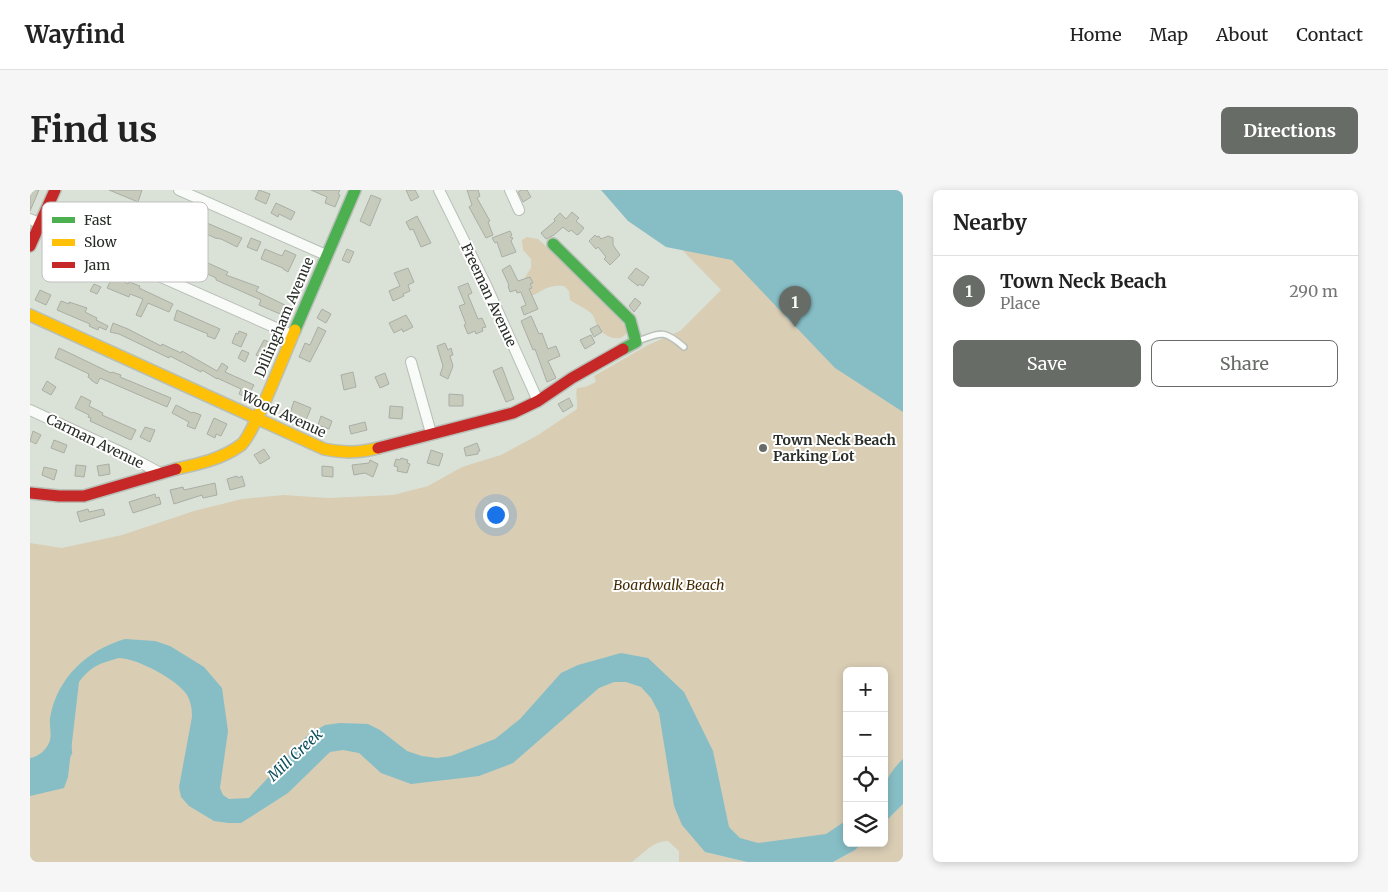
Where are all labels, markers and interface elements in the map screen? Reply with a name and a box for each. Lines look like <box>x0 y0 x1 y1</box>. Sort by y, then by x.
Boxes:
text: Wayfind <box>25 19 125 50</box>
text: Home <box>1070 23 1122 46</box>
text: Map <box>1150 23 1188 46</box>
text: About <box>1216 23 1268 46</box>
text: Contact <box>1296 23 1363 46</box>
button: Directions <box>1221 107 1358 154</box>
text: Find us <box>30 108 157 152</box>
legend <box>42 202 208 282</box>
text: Nearby <box>953 209 1027 236</box>
text: Fast <box>84 211 112 229</box>
text: Slow <box>84 233 117 251</box>
street label: Freeman Avenue <box>457 240 521 350</box>
street label: Dillingham Avenue <box>251 254 317 380</box>
text: Jam <box>83 256 110 274</box>
text: Town Neck Beach <box>1000 269 1167 293</box>
text: 1 <box>965 281 973 301</box>
text: 290 m <box>1289 281 1338 301</box>
pin: 1 <box>779 286 811 327</box>
text: Place <box>1000 293 1040 313</box>
button: Save <box>953 340 1141 387</box>
button: Share <box>1151 340 1338 387</box>
street label: Wood Avenue <box>238 386 329 441</box>
street label: Carman Avenue <box>43 410 147 472</box>
place label: Town Neck Beach Parking Lot <box>773 431 896 465</box>
marker: Town Neck Beach Parking Lot <box>757 442 769 454</box>
your location <box>483 502 509 528</box>
park label: Boardwalk Beach <box>613 576 725 594</box>
map controls <box>843 667 888 847</box>
button: + <box>843 667 888 712</box>
button: − <box>843 712 888 757</box>
water label: Mill Creek <box>262 724 327 786</box>
button: locate <box>843 757 888 802</box>
button: layers <box>843 802 888 847</box>

